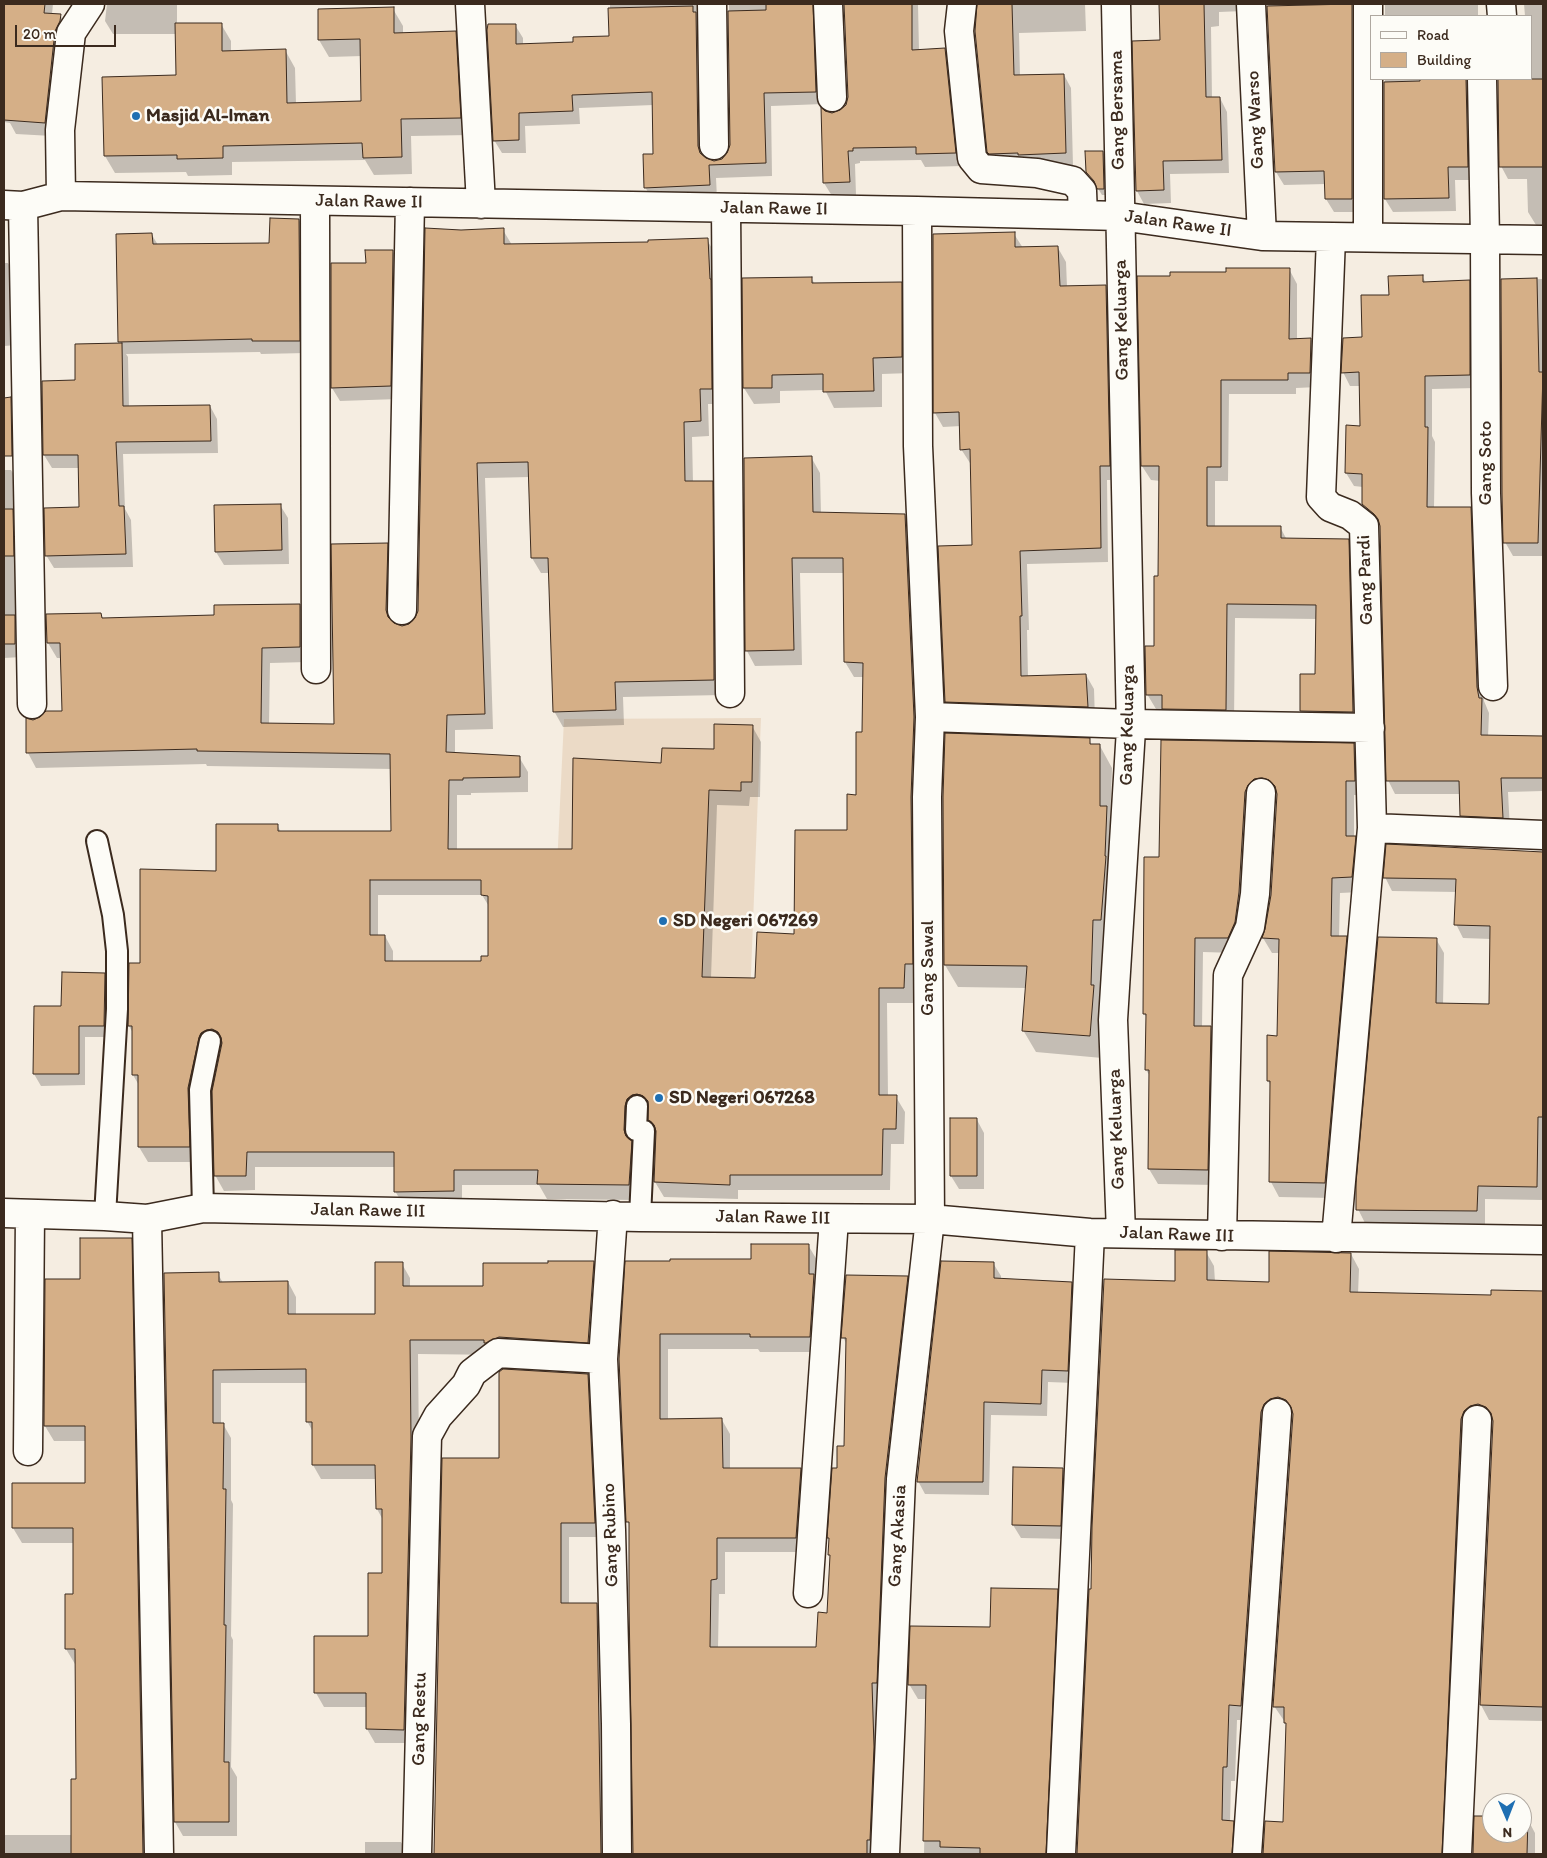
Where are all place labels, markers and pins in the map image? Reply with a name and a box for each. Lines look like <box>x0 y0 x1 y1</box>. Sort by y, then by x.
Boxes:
place label: Masjid Al-Iman <box>146 105 270 127</box>
marker: Masjid Al-Iman <box>130 110 142 122</box>
place label: SD Negeri 067269 <box>673 910 818 932</box>
marker: SD Negeri 067269 <box>657 915 669 927</box>
place label: SD Negeri 067268 <box>669 1087 815 1109</box>
marker: SD Negeri 067268 <box>653 1092 665 1104</box>

